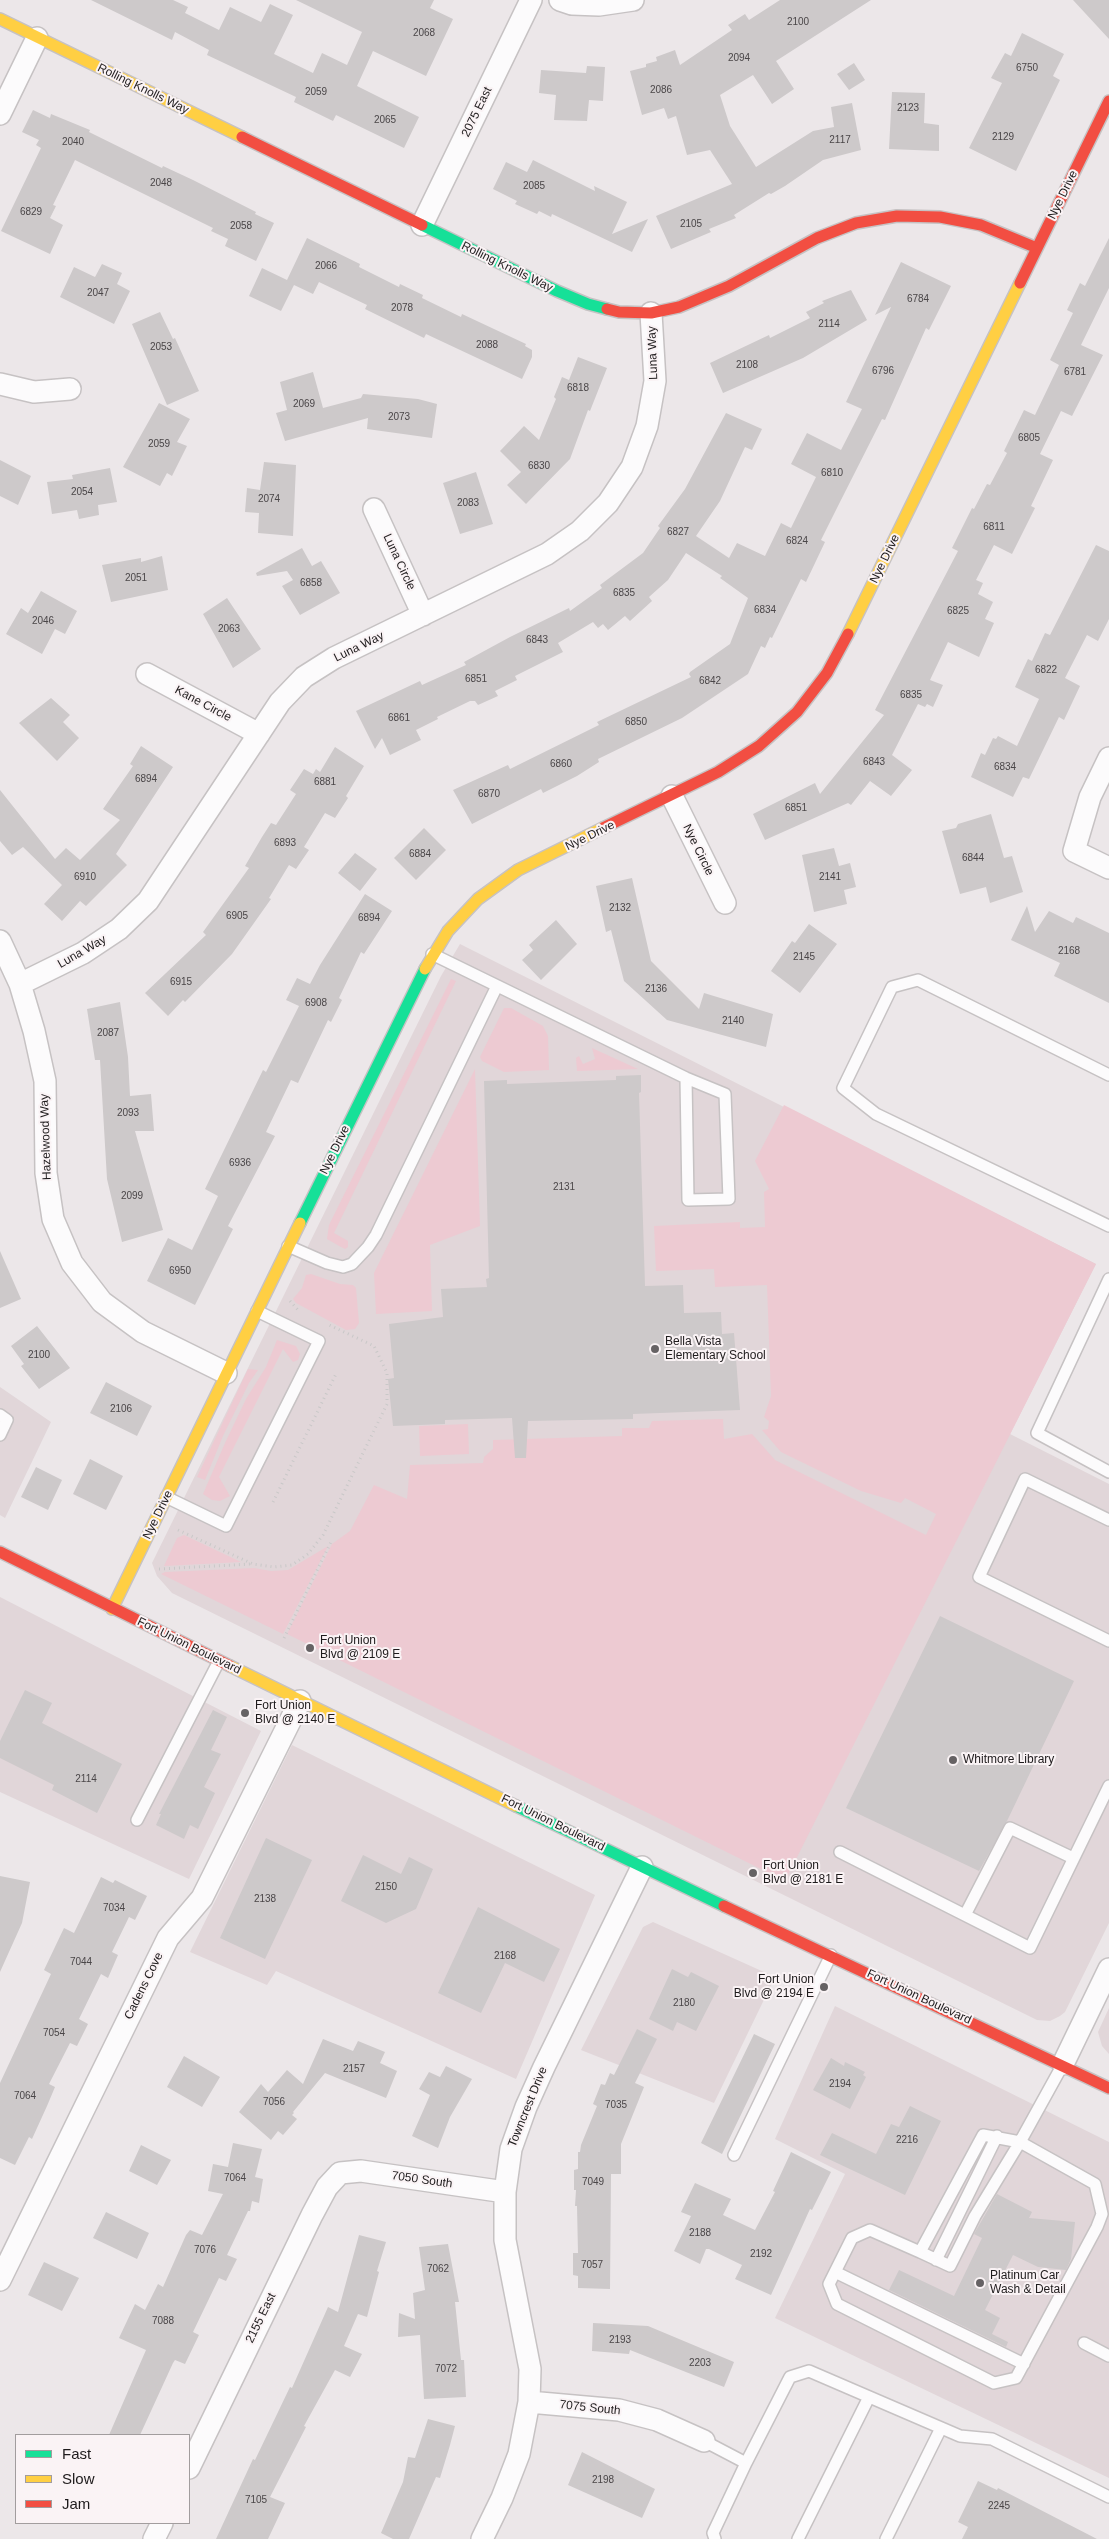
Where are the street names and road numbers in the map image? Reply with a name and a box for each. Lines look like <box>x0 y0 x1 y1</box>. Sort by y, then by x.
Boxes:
street label: Rolling Knolls Way <box>95 61 191 117</box>
street label: 2075 East <box>459 85 495 139</box>
street label: Nye Drive <box>1045 168 1081 222</box>
street label: Rolling Knolls Way <box>459 239 555 295</box>
street label: Luna Way <box>645 326 661 380</box>
street label: Luna Circle <box>380 531 418 593</box>
street label: Nye Drive <box>867 532 903 586</box>
street label: Luna Way <box>332 629 386 665</box>
street label: Kane Circle <box>172 683 234 725</box>
street label: Nye Drive <box>563 818 617 854</box>
street label: Nye Circle <box>679 822 717 878</box>
street label: Luna Way <box>55 932 109 972</box>
street label: Hazelwood Way <box>37 1094 55 1180</box>
street label: Nye Drive <box>317 1123 353 1177</box>
street label: Nye Drive <box>140 1488 176 1542</box>
street label: Fort Union Boulevard <box>135 1615 243 1677</box>
street label: Fort Union Boulevard <box>499 1792 607 1854</box>
street label: Cadens Cove <box>122 1950 166 2022</box>
street label: Fort Union Boulevard <box>865 1967 973 2027</box>
street label: Towncrest Drive <box>505 2065 551 2149</box>
street label: 7050 South <box>391 2169 453 2191</box>
street label: 2155 East <box>243 2291 279 2345</box>
street label: 7075 South <box>559 2398 621 2418</box>

